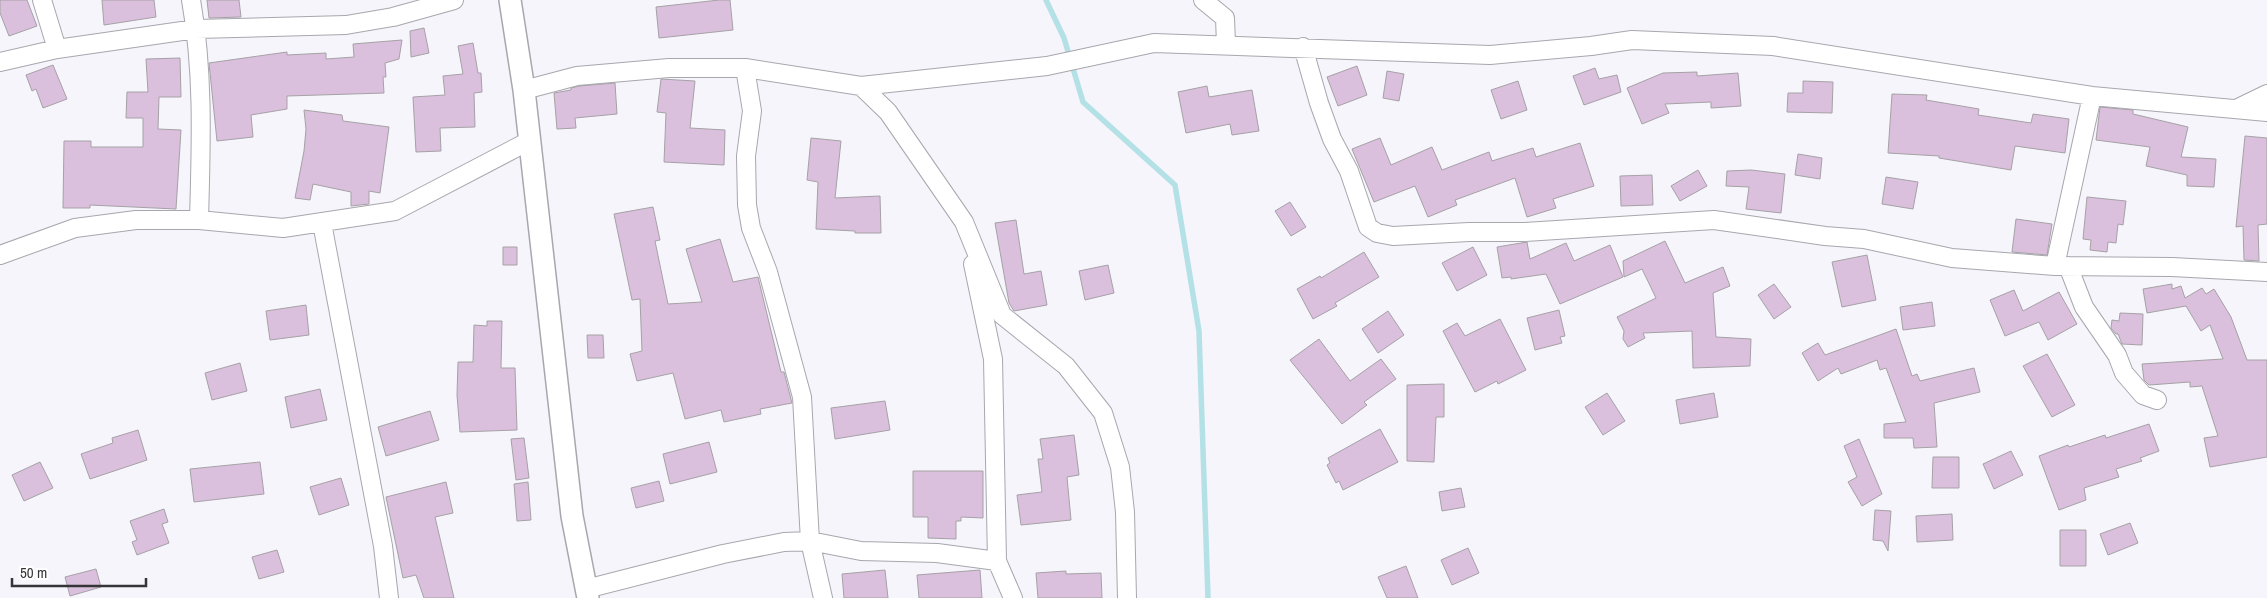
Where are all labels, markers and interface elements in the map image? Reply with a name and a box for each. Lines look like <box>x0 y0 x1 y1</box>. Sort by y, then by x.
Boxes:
scale bar <box>12 556 146 588</box>
text: 50 m <box>20 562 47 583</box>

